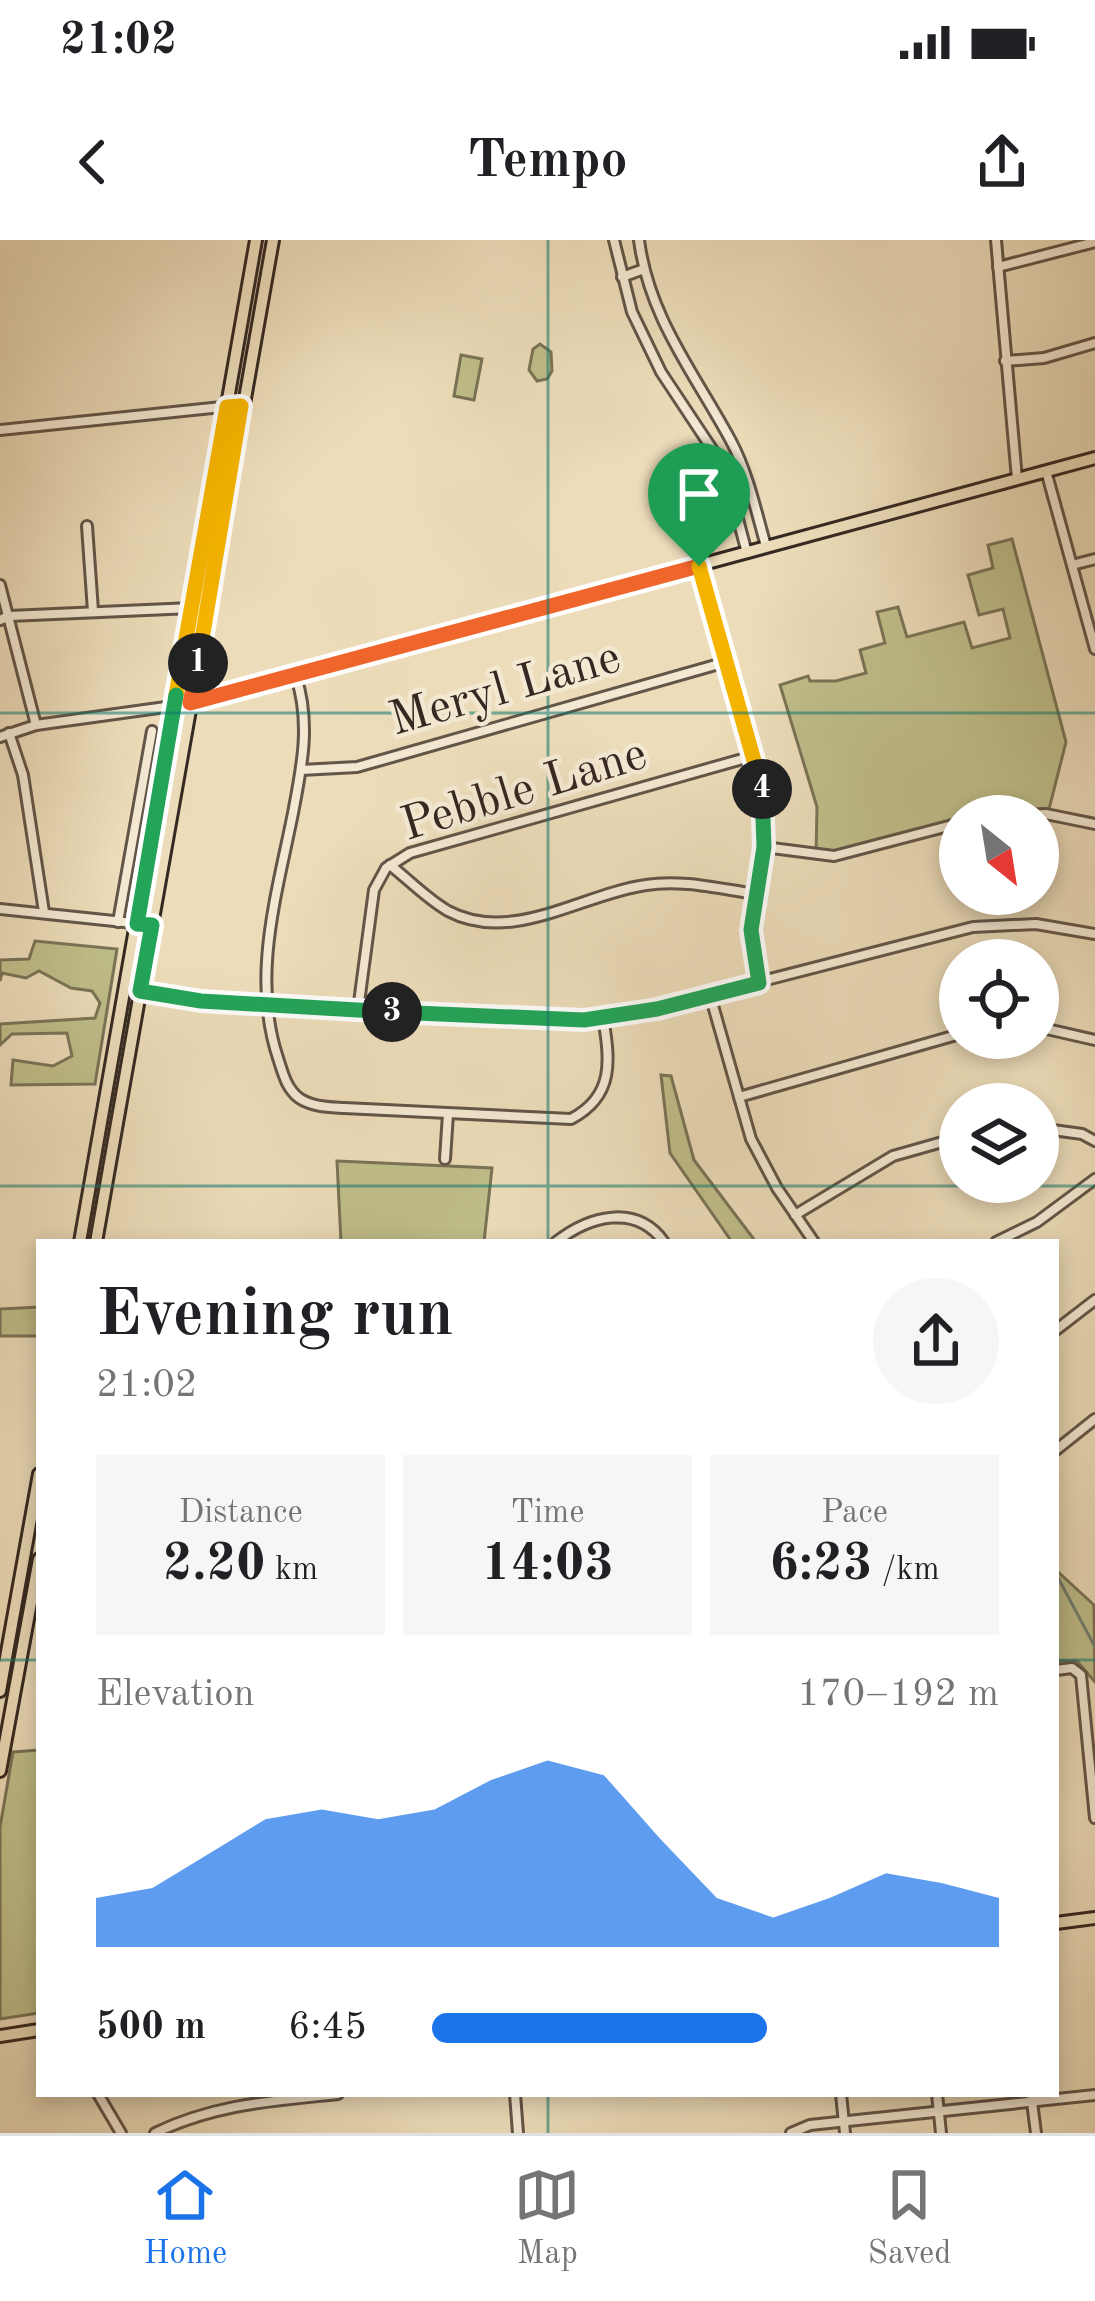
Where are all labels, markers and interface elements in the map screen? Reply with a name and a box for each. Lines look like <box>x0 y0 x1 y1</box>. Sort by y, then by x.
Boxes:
text: 21:02 <box>60 19 177 64</box>
icon: back <box>60 129 126 195</box>
icon: share <box>969 129 1035 195</box>
text: Tempo <box>467 135 628 189</box>
pin <box>648 443 750 566</box>
icon: arrive <box>666 461 732 527</box>
pin: 1 <box>168 633 228 693</box>
street label: Meryl Lane <box>384 634 626 746</box>
text: 1 <box>188 646 208 679</box>
street label: Pebble Lane <box>396 731 653 851</box>
pin: 4 <box>732 759 792 819</box>
text: 4 <box>752 772 772 805</box>
north arrow <box>939 795 1059 915</box>
map controls <box>939 795 1059 1203</box>
button: locate <box>939 939 1059 1059</box>
pin: 3 <box>362 982 422 1042</box>
text: 3 <box>382 995 402 1028</box>
button: layers <box>939 1083 1059 1203</box>
button: share <box>873 1278 999 1404</box>
text: Evening run <box>96 1284 454 1350</box>
text: 21:02 <box>96 1366 197 1405</box>
text: Distance <box>178 1497 303 1530</box>
text: Time <box>511 1497 584 1530</box>
text: Pace <box>821 1497 888 1530</box>
text: 2.20 <box>163 1540 266 1591</box>
text: 14:03 <box>481 1540 614 1591</box>
text: 6:23 <box>769 1540 872 1591</box>
text: km <box>266 1554 318 1587</box>
text: /km <box>872 1554 940 1587</box>
text: Elevation <box>96 1675 255 1714</box>
text: 170–192 m <box>797 1675 999 1714</box>
text: 500 m <box>96 2008 206 2047</box>
text: 6:45 <box>288 2008 367 2047</box>
tab: Home <box>144 2162 227 2275</box>
tab: Map <box>514 2162 580 2275</box>
tab: Saved <box>867 2162 951 2275</box>

